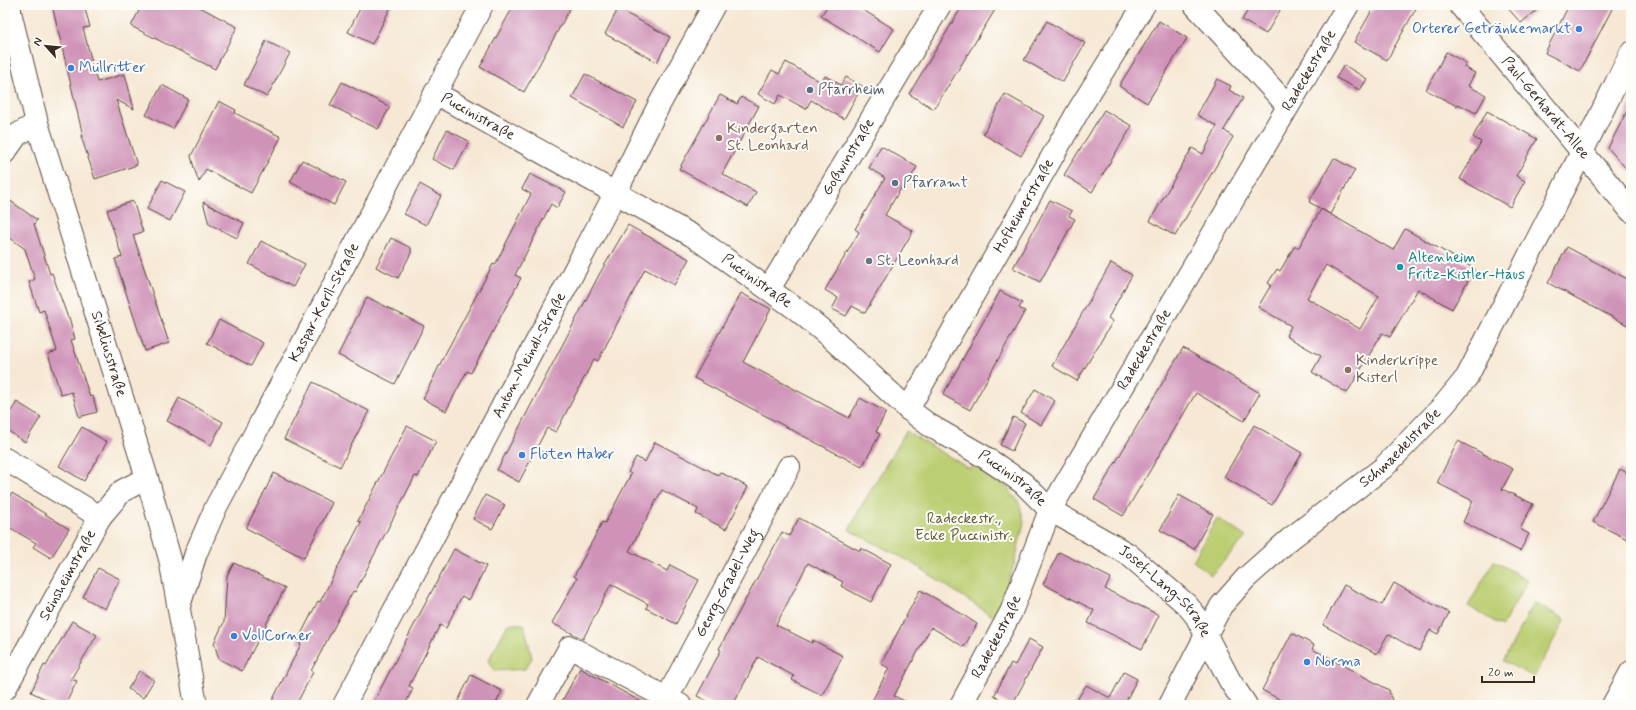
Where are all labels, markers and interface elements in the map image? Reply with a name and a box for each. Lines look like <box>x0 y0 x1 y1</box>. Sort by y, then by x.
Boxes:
place label: Orterer Getränkemarkt <box>1412 19 1571 39</box>
marker: Orterer Getränkemarkt <box>1574 24 1584 34</box>
north arrow <box>26 26 66 66</box>
street label: Radeckestraße <box>1277 26 1341 115</box>
text: N <box>30 35 46 48</box>
street label: Paul-Gerhardt-Allee <box>1497 52 1594 164</box>
place label: Müllritter <box>79 58 146 78</box>
marker: Müllritter <box>66 63 76 73</box>
place label: Pfarrheim <box>818 80 885 100</box>
marker: Pfarrheim <box>805 85 815 95</box>
street label: Puccinistraße <box>437 88 518 145</box>
street label: Goßwinstraße <box>817 115 879 199</box>
place label: Kindergarten St. Leonhard <box>727 119 818 156</box>
marker: Kindergarten St. Leonhard <box>714 133 724 143</box>
street label: Hofheimerstraße <box>989 155 1059 257</box>
place label: Pfarramt <box>903 173 968 193</box>
marker: Pfarramt <box>890 178 900 188</box>
street label: Kaspar-Kerll-Straße <box>284 239 364 366</box>
place label: Altenheim Fritz-Kistler-Haus <box>1408 248 1525 285</box>
street label: Puccinistraße <box>718 249 796 313</box>
place label: St. Leonhard <box>877 251 959 271</box>
marker: St. Leonhard <box>864 256 874 266</box>
marker: Altenheim Fritz-Kistler-Haus <box>1395 262 1405 272</box>
street label: Anton-Meindl-Straße <box>488 289 571 421</box>
street label: Radeckestraße <box>1113 305 1176 394</box>
street label: Sibeliusstraße <box>86 309 131 399</box>
place label: Kinderkrippe Kisterl <box>1356 351 1438 388</box>
marker: Kinderkrippe Kisterl <box>1343 365 1353 375</box>
street label: Schmaedelstraße <box>1355 404 1446 493</box>
place label: Flöten Haber <box>530 445 614 465</box>
street label: Puccinistraße <box>974 445 1051 511</box>
marker: Flöten Haber <box>517 450 527 460</box>
park label: Radeckestr., Ecke Puccinistr. <box>915 509 1013 546</box>
street label: Georg-Gradel-Weg <box>691 525 765 641</box>
street label: Seinsheimstraße <box>35 526 101 624</box>
street label: Josef-Lang-Straße <box>1115 541 1215 641</box>
street label: Radeckestraße <box>967 592 1026 682</box>
place label: VollCorner <box>242 626 312 646</box>
marker: VollCorner <box>229 631 239 641</box>
place label: Norma <box>1315 652 1361 672</box>
marker: Norma <box>1302 657 1312 667</box>
scale bar <box>1482 658 1534 684</box>
text: 20 m <box>1488 665 1514 681</box>

